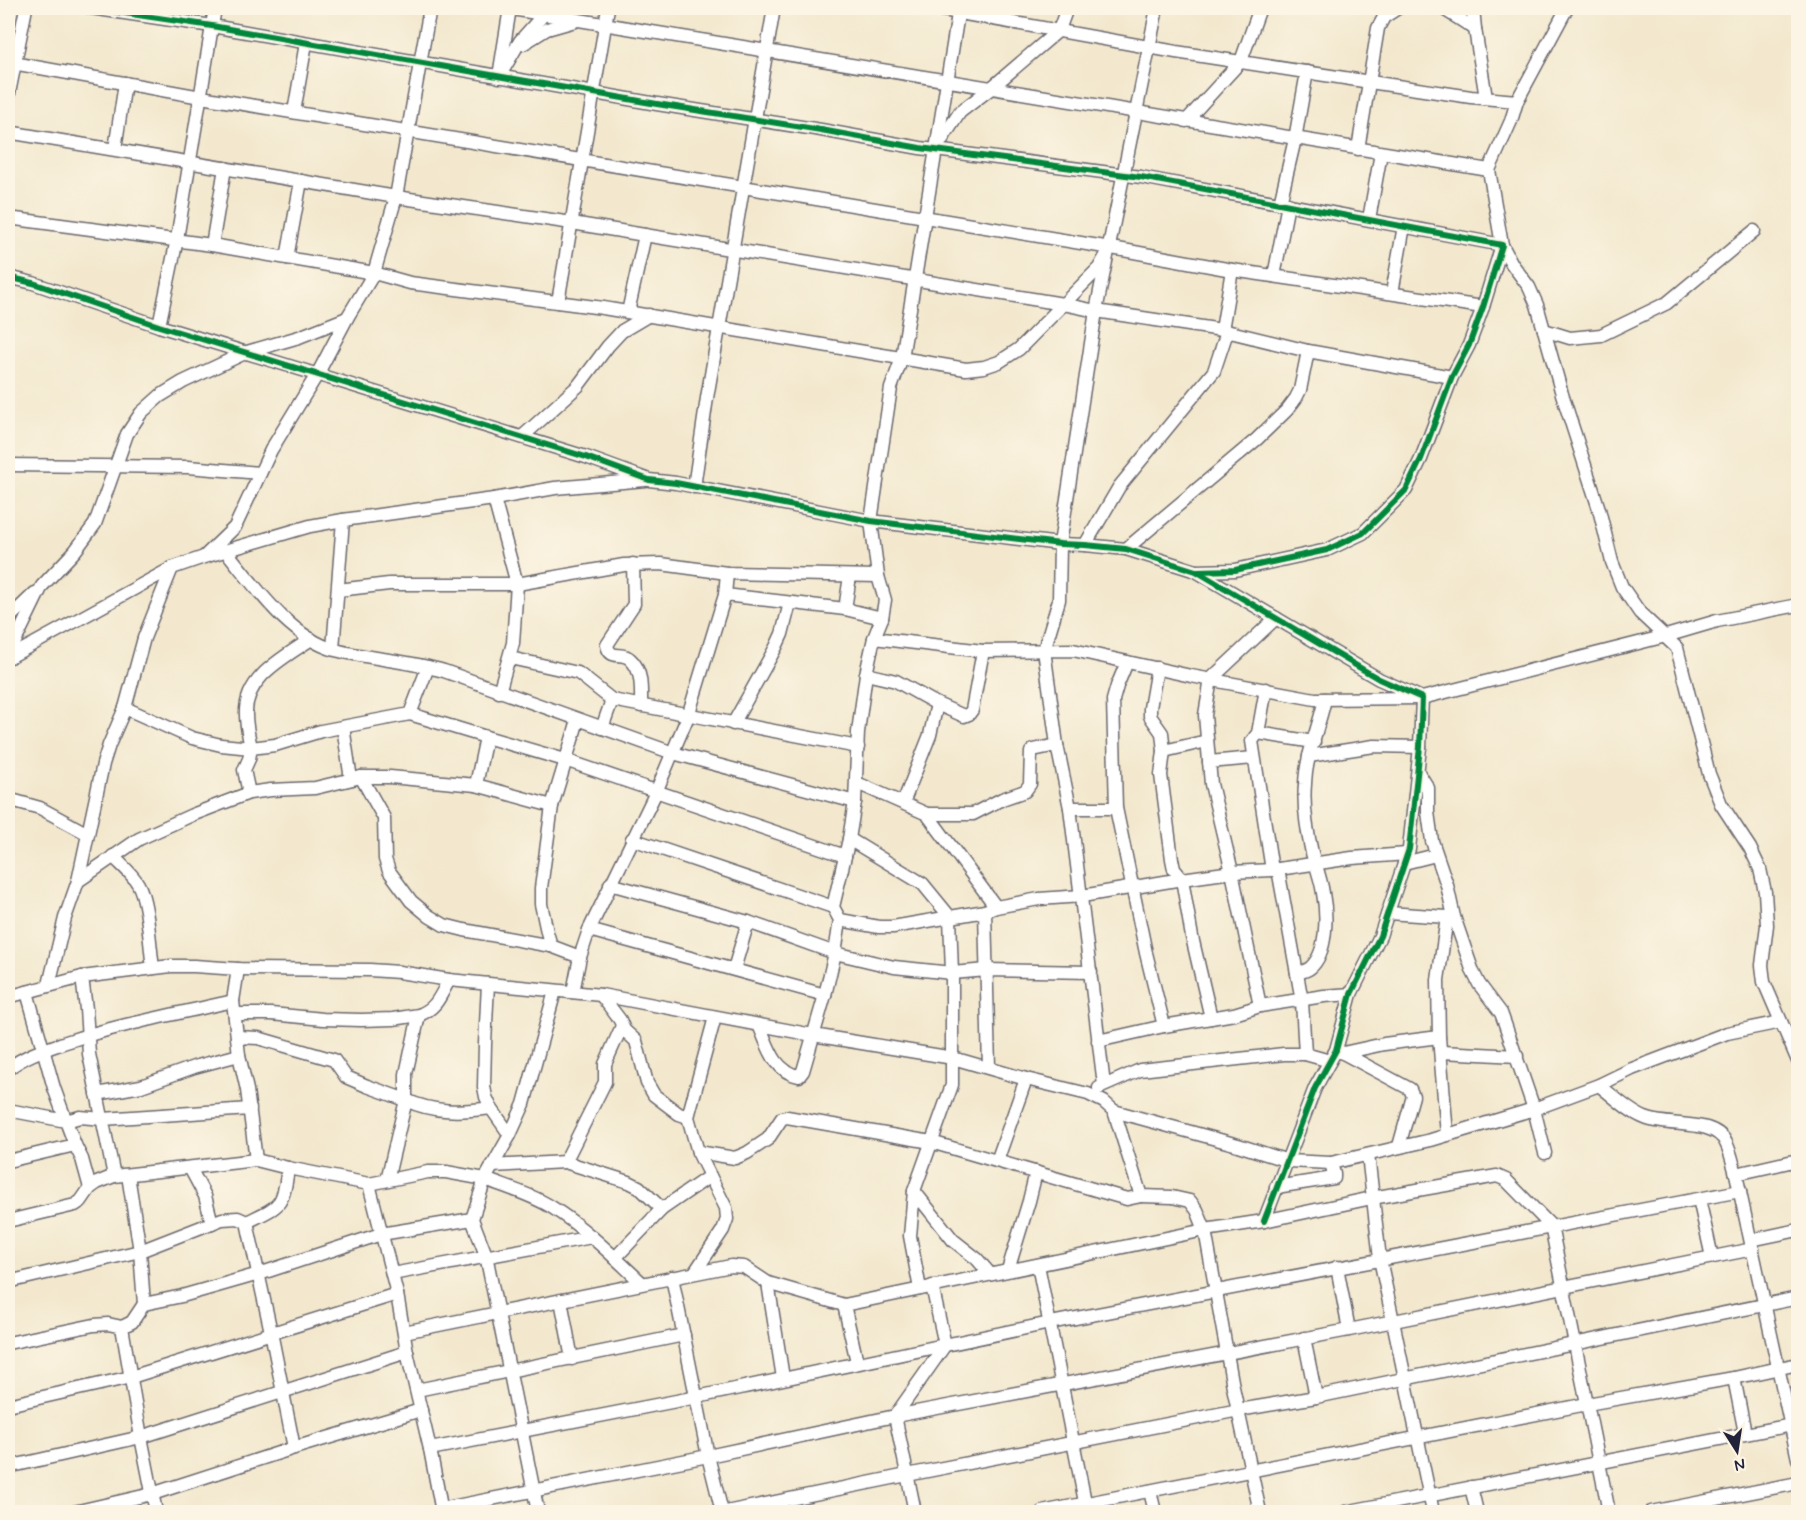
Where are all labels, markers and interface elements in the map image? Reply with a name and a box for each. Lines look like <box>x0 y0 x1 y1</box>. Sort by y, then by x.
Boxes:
north arrow <box>1707 1421 1767 1481</box>
text: N <box>1732 1453 1747 1476</box>

